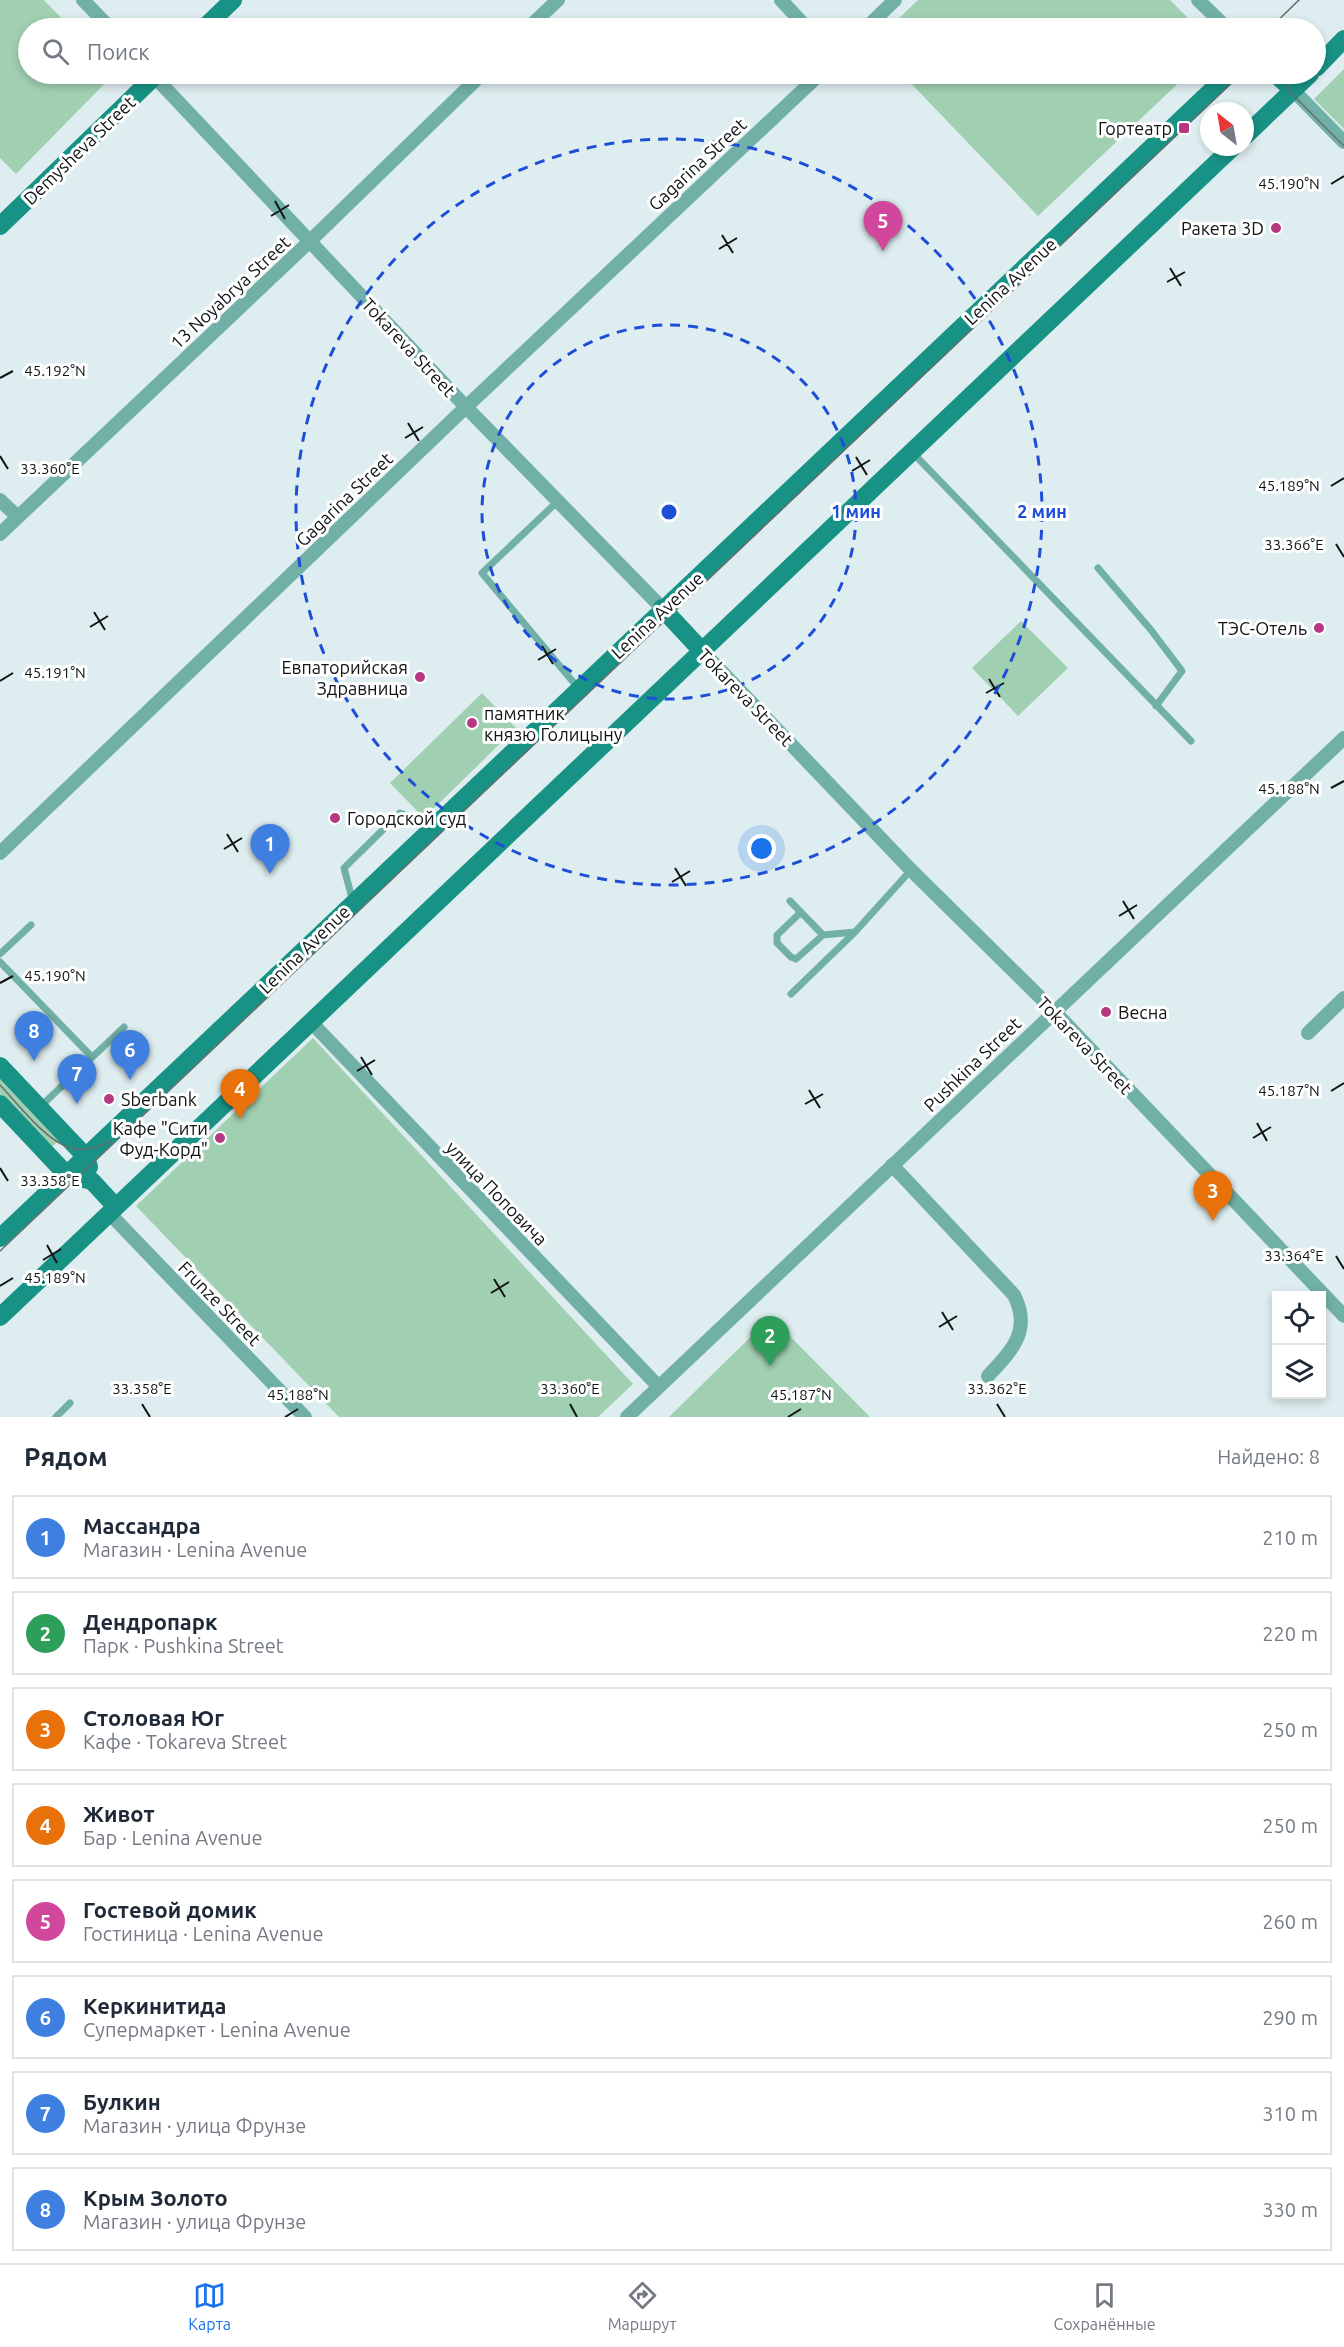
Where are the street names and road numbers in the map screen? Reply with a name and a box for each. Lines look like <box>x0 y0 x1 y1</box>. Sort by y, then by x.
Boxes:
street label: Demysheva Street <box>19 92 139 208</box>
street label: Gagarina Street <box>644 114 750 214</box>
street label: 13 Noyabrya Street <box>166 232 294 352</box>
street label: Lenina Avenue <box>960 233 1060 329</box>
street label: Tokareva Street <box>358 294 460 400</box>
street label: Gagarina Street <box>292 448 396 550</box>
street label: Lenina Avenue <box>607 567 707 663</box>
street label: Tokareva Street <box>695 644 797 750</box>
street label: Lenina Avenue <box>255 901 353 997</box>
street label: Tokareva Street <box>1034 992 1136 1098</box>
street label: Pushkina Street <box>920 1013 1024 1115</box>
street label: улица Поповича <box>442 1137 552 1249</box>
street label: Frunze Street <box>175 1257 265 1349</box>

